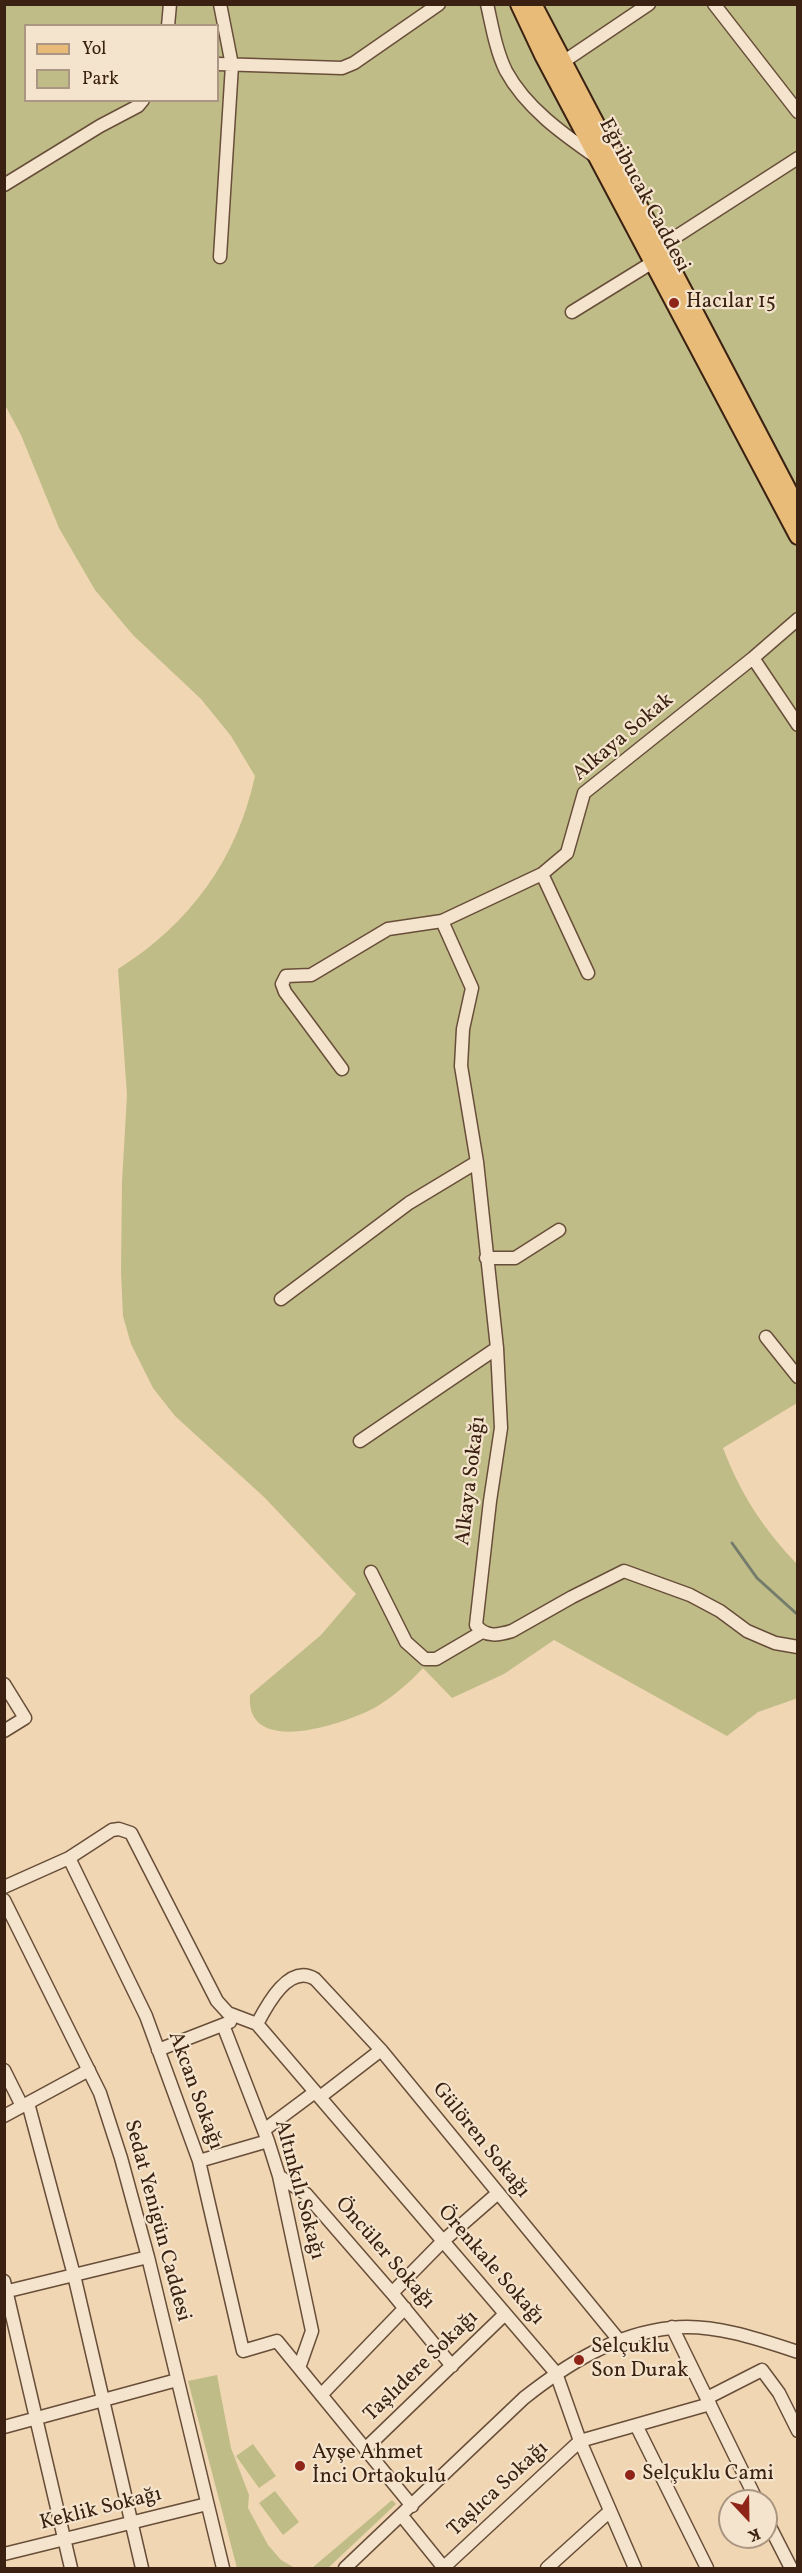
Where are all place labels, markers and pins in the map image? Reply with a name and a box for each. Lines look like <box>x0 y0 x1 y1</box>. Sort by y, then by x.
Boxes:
place label: Hacılar 15 <box>686 290 776 316</box>
marker: Hacılar 15 <box>667 296 681 310</box>
place label: Selçuklu Son Durak <box>591 2335 688 2385</box>
marker: Selçuklu Son Durak <box>572 2353 586 2367</box>
place label: Ayşe Ahmet İnci Ortaokulu <box>312 2441 446 2491</box>
marker: Ayşe Ahmet İnci Ortaokulu <box>293 2459 307 2473</box>
place label: Selçuklu Cami <box>642 2462 774 2488</box>
marker: Selçuklu Cami <box>623 2468 637 2482</box>

